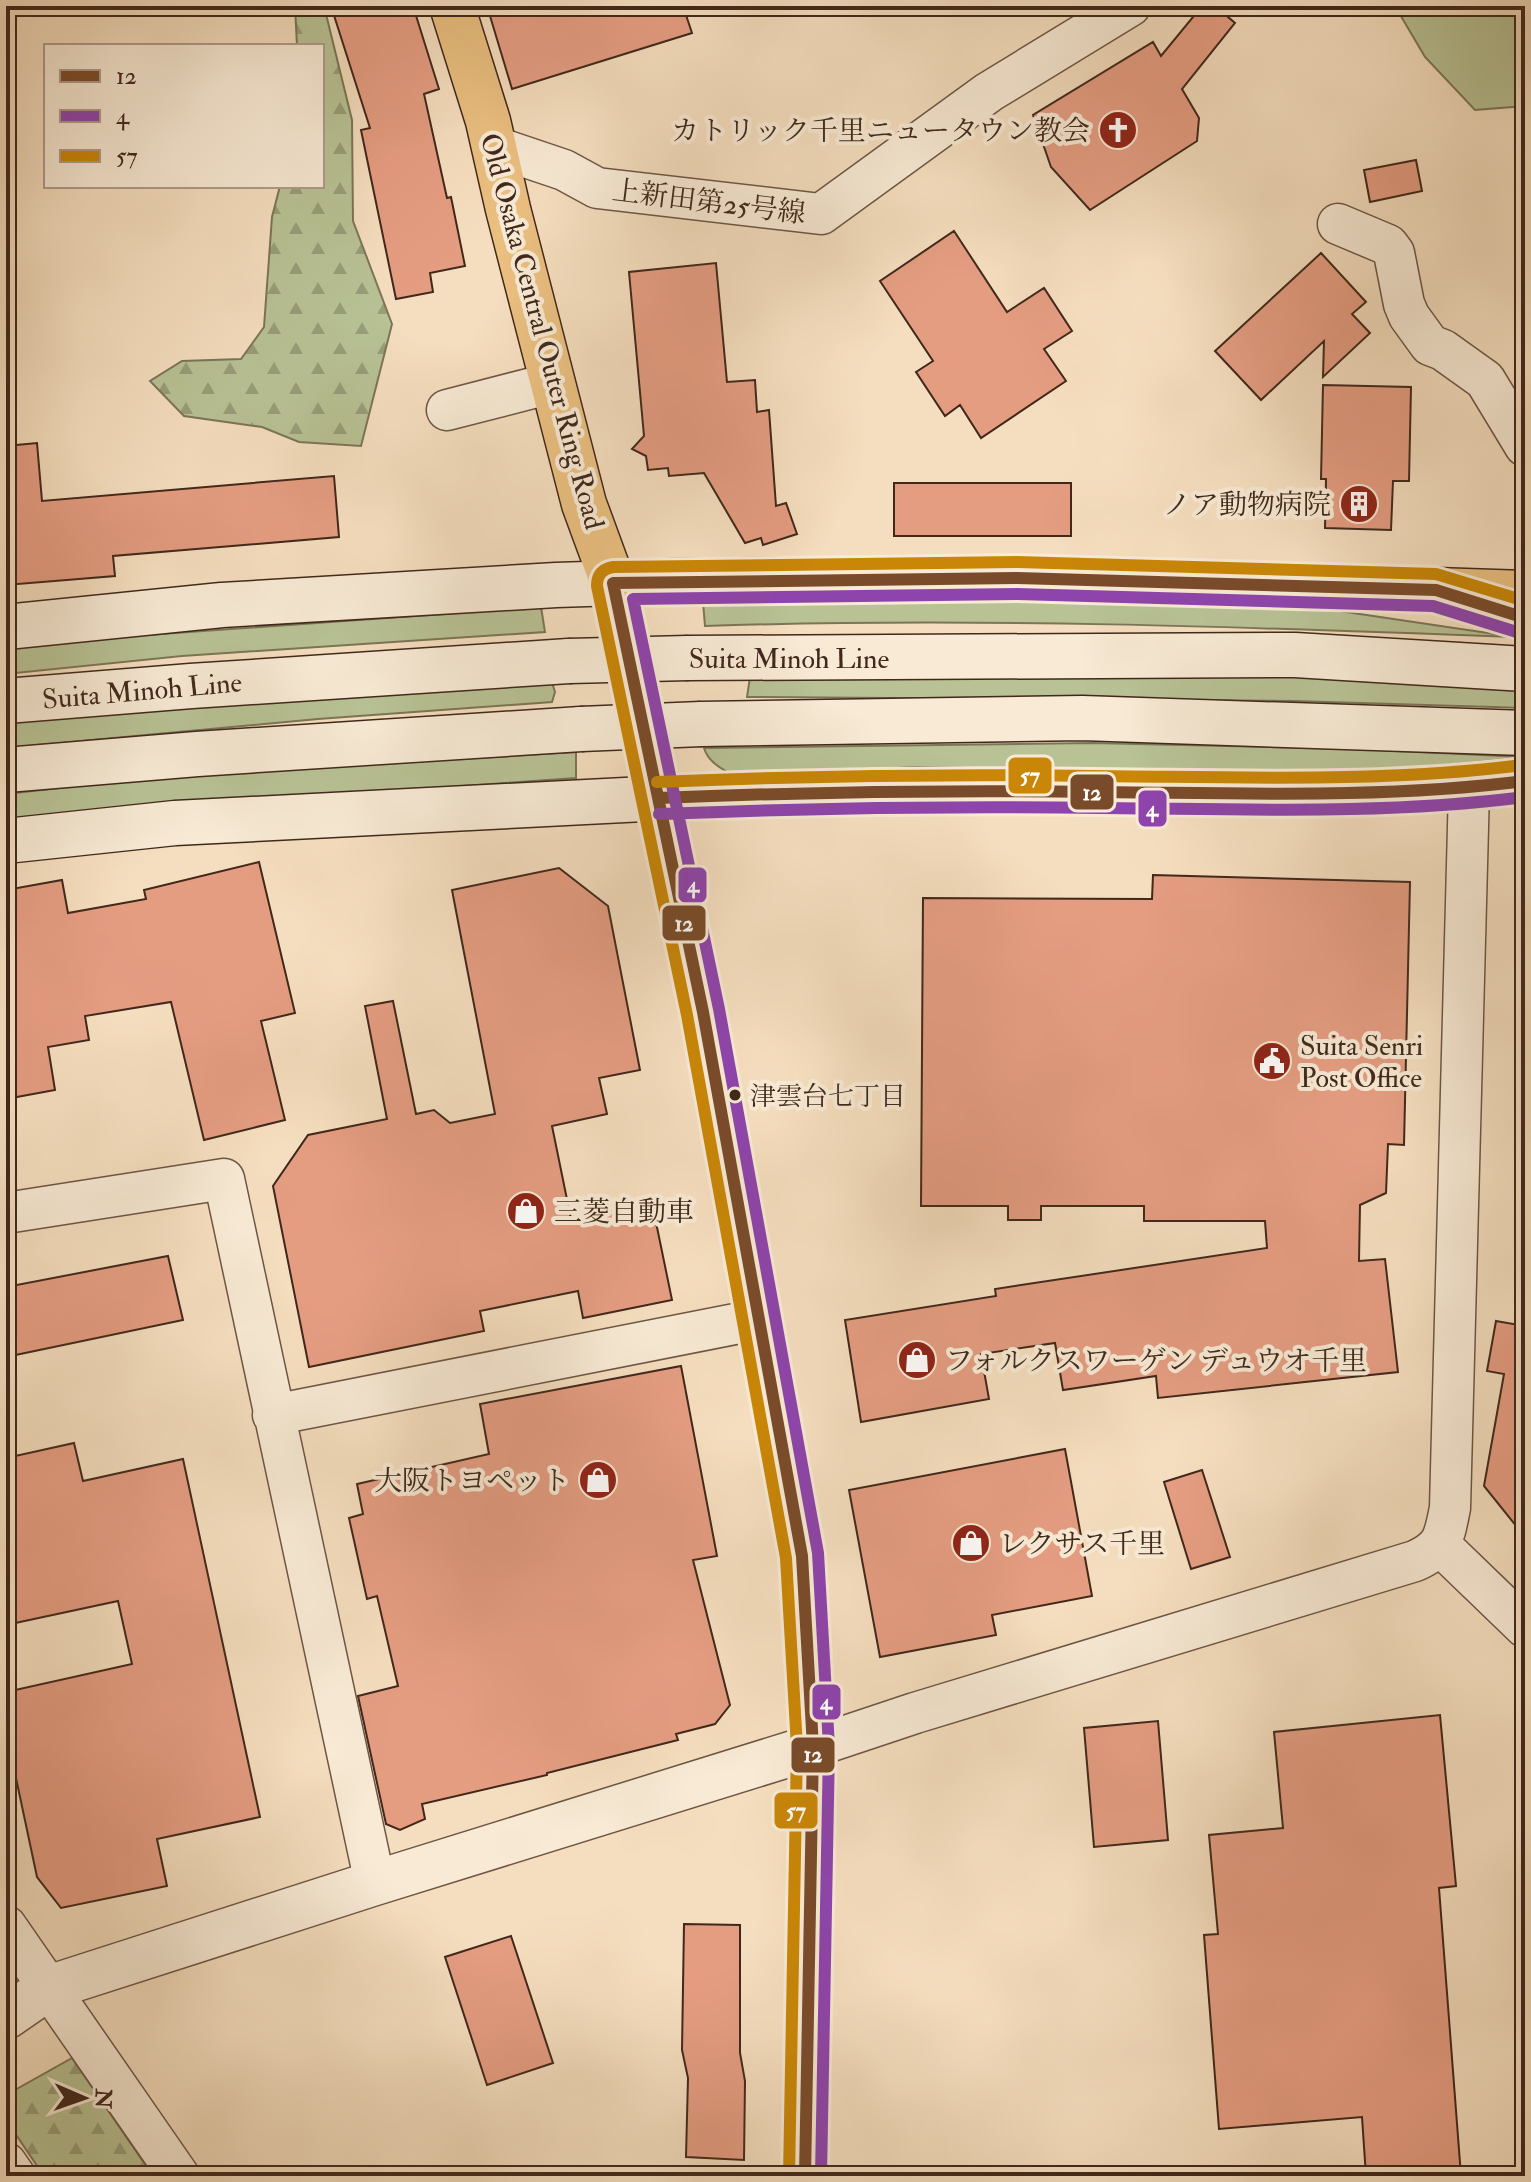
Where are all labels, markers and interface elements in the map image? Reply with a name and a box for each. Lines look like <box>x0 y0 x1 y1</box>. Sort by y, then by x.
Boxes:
legend <box>44 44 324 188</box>
text: 12 <box>116 61 137 92</box>
text: 4 <box>116 101 130 132</box>
church icon: カトリック千里ニュータウン教会 <box>1097 109 1139 151</box>
place label: カトリック千里ニュータウン教会 <box>671 114 1090 149</box>
street label: Old Osaka Central Outer Ring Road <box>472 129 611 534</box>
text: 57 <box>116 141 138 172</box>
street label: 上新田第25号線 <box>610 173 807 232</box>
building icon: ノア動物病院 <box>1338 483 1380 525</box>
place label: ノア動物病院 <box>1163 488 1331 523</box>
street label: Suita Minoh Line <box>689 642 889 677</box>
street label: Suita Minoh Line <box>41 665 244 718</box>
line badge: 57 <box>1007 756 1053 795</box>
text: 57 <box>1020 762 1041 790</box>
line badge: 12 <box>1069 773 1115 811</box>
text: 12 <box>1082 779 1102 807</box>
line badge: 4 <box>1137 789 1168 828</box>
text: 4 <box>1145 795 1160 823</box>
line badge: 4 <box>677 866 708 904</box>
text: 4 <box>686 871 701 899</box>
line badge: 12 <box>661 904 707 942</box>
text: 12 <box>674 910 694 938</box>
place label: Suita Senri Post Office <box>1300 1029 1423 1096</box>
public building icon: Suita Senri Post Office <box>1251 1040 1293 1082</box>
place label: 津雲台七丁目 <box>750 1081 906 1113</box>
marker: 津雲台七丁目 <box>727 1087 743 1103</box>
shop icon: 三菱自動車 <box>505 1190 547 1232</box>
place label: 三菱自動車 <box>554 1195 694 1230</box>
shop icon: フォルクスワーゲン デュウオ千里 <box>896 1339 938 1381</box>
place label: フォルクスワーゲン デュウオ千里 <box>945 1344 1367 1379</box>
shop icon: 大阪トヨペット <box>577 1459 619 1501</box>
place label: 大阪トヨペット <box>374 1464 570 1499</box>
shop icon: レクサス千里 <box>950 1522 992 1564</box>
place label: レクサス千里 <box>999 1527 1165 1562</box>
line badge: 4 <box>811 1683 842 1721</box>
text: 4 <box>819 1688 834 1716</box>
line badge: 12 <box>790 1736 836 1774</box>
text: 12 <box>803 1741 823 1769</box>
line badge: 57 <box>773 1791 819 1830</box>
text: 57 <box>786 1797 807 1825</box>
north arrow <box>44 2058 124 2138</box>
text: N <box>89 2087 117 2109</box>

